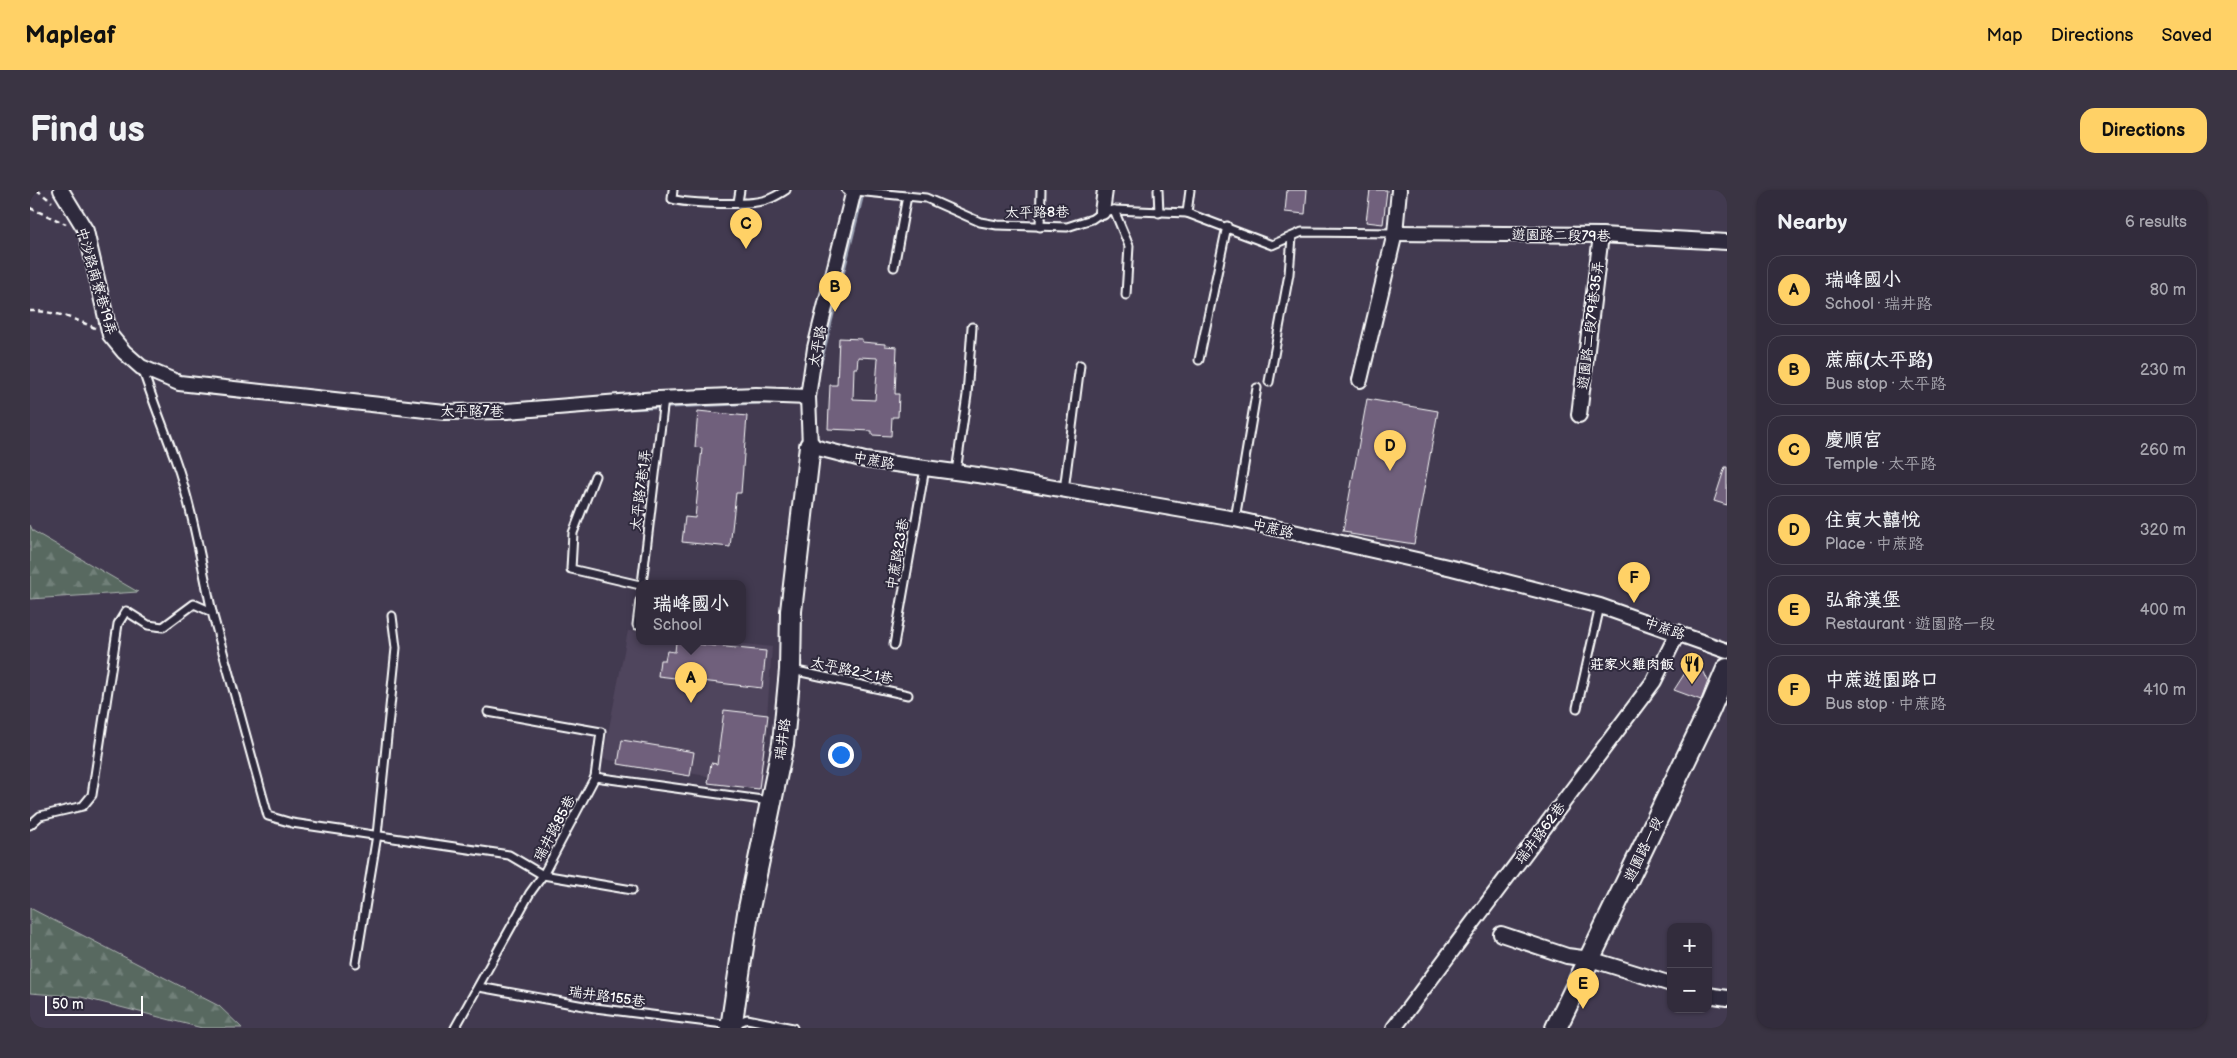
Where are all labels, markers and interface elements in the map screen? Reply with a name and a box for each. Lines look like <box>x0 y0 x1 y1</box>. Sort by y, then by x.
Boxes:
text: Mapleaf <box>25 21 116 50</box>
text: Map <box>1987 25 2023 46</box>
text: Directions <box>2051 25 2133 46</box>
text: Saved <box>2161 25 2212 46</box>
button: Directions <box>2080 108 2207 153</box>
text: Find us <box>30 109 145 152</box>
street label: 太平路8巷 <box>1005 203 1070 222</box>
pin: C <box>730 208 762 249</box>
text: Nearby <box>1777 210 1847 235</box>
text: 6 results <box>2125 213 2187 232</box>
street label: 中沙路南寮巷19弄 <box>73 225 120 337</box>
street label: 遊園路二段79巷 <box>1511 226 1612 245</box>
street label: 遊園路二段79巷35弄 <box>1574 260 1607 390</box>
text: 瑞峰國小 <box>1825 269 1901 292</box>
pin: B <box>819 271 851 312</box>
text: A <box>1789 281 1799 300</box>
text: 80 m <box>2150 281 2186 300</box>
text: School · 瑞井路 <box>1825 295 1932 314</box>
street label: 太平路 <box>805 324 830 368</box>
text: 蔗廍(太平路) <box>1825 349 1933 372</box>
text: B <box>1788 361 1800 380</box>
text: 230 m <box>2140 361 2186 380</box>
text: Bus stop · 太平路 <box>1825 375 1946 394</box>
street label: 太平路7巷 <box>441 403 504 420</box>
text: 慶順宮 <box>1825 429 1882 452</box>
pin: D <box>1374 430 1406 471</box>
text: C <box>1788 441 1800 460</box>
text: 260 m <box>2140 441 2186 460</box>
street label: 太平路7巷1弄 <box>627 448 654 532</box>
street label: 中蔗路 <box>852 448 896 473</box>
text: Temple · 太平路 <box>1825 455 1936 474</box>
text: 住寅大囍悅 <box>1825 509 1920 532</box>
street label: 中蔗路 <box>1251 515 1295 541</box>
street label: 中蔗路23巷 <box>883 516 912 591</box>
text: D <box>1788 521 1800 540</box>
text: 320 m <box>2140 521 2186 540</box>
text: Place · 中蔗路 <box>1825 535 1924 554</box>
pin: F <box>1618 562 1650 603</box>
popup <box>636 580 746 645</box>
text: 弘爺漢堡 <box>1825 589 1901 612</box>
text: 瑞峰國小 <box>653 593 729 616</box>
text: E <box>1789 601 1799 620</box>
text: 400 m <box>2140 601 2186 620</box>
street label: 中蔗路 <box>1642 614 1687 643</box>
text: Restaurant · 遊園路一段 <box>1825 615 1995 634</box>
text: School <box>653 616 702 635</box>
restaurant icon: 莊家火雞肉飯 <box>1679 651 1705 685</box>
street label: 太平路2之1巷 <box>809 653 896 688</box>
place label: 莊家火雞肉飯 <box>1590 656 1674 673</box>
pin: A <box>675 662 707 703</box>
text: 中蔗遊園路口 <box>1825 669 1939 692</box>
text: F <box>1789 681 1799 700</box>
text: 410 m <box>2143 681 2186 700</box>
text: Bus stop · 中蔗路 <box>1825 695 1946 714</box>
street label: 瑞井路 <box>771 717 794 762</box>
your location <box>828 742 854 768</box>
street label: 瑞井路85巷 <box>530 791 579 865</box>
street label: 瑞井路62巷 <box>1511 798 1570 868</box>
street label: 遊園路一段 <box>1620 814 1666 884</box>
map controls <box>1667 923 1712 1013</box>
button: + <box>1667 923 1712 968</box>
pin: E <box>1567 968 1599 1009</box>
button: − <box>1667 968 1712 1013</box>
street label: 瑞井路155巷 <box>566 983 647 1010</box>
scale bar <box>45 993 142 1016</box>
text: 50 m <box>52 996 84 1013</box>

